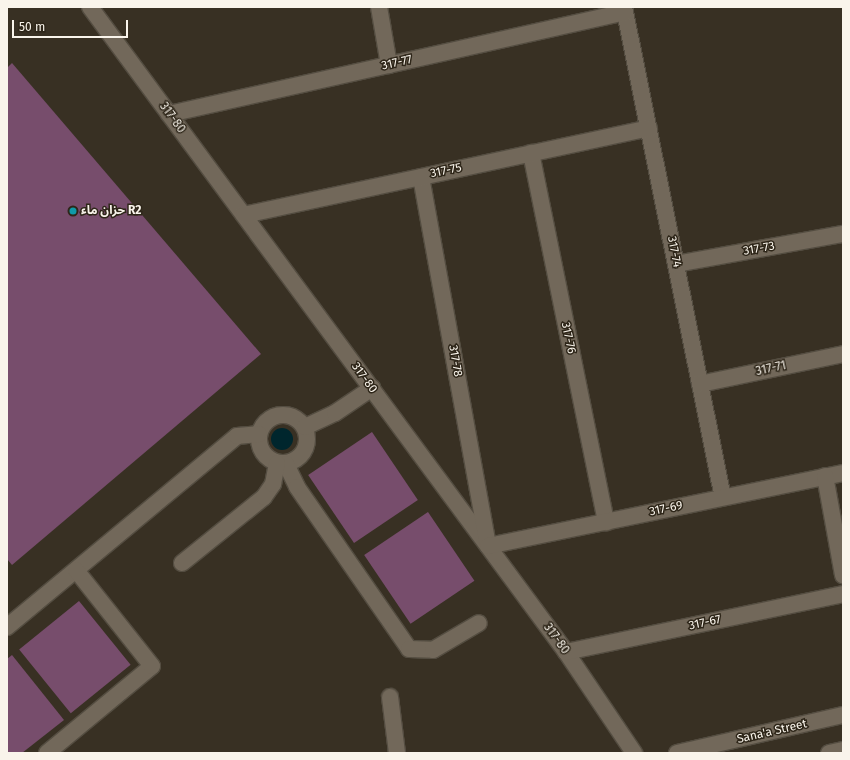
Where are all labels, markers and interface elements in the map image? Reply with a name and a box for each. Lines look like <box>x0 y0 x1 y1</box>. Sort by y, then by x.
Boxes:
scale bar <box>14 12 130 38</box>
text: 50 m <box>19 20 45 34</box>
street label: 317-77 <box>380 52 414 74</box>
street label: 317-80 <box>156 100 188 136</box>
street label: 317-75 <box>429 161 463 181</box>
place label: حزان ماء R2 <box>81 204 142 218</box>
marker: حزان ماء R2 <box>68 206 78 216</box>
street label: 317-74 <box>664 235 684 269</box>
street label: 317-73 <box>742 239 776 259</box>
street label: 317-76 <box>558 321 578 355</box>
street label: 317-78 <box>445 344 465 378</box>
street label: 317-71 <box>755 359 787 379</box>
street label: 317-80 <box>348 360 380 396</box>
street label: 317-69 <box>648 498 684 520</box>
street label: 317-67 <box>688 613 722 633</box>
street label: 317-80 <box>540 621 572 657</box>
street label: Sana'a Street <box>736 717 808 747</box>

